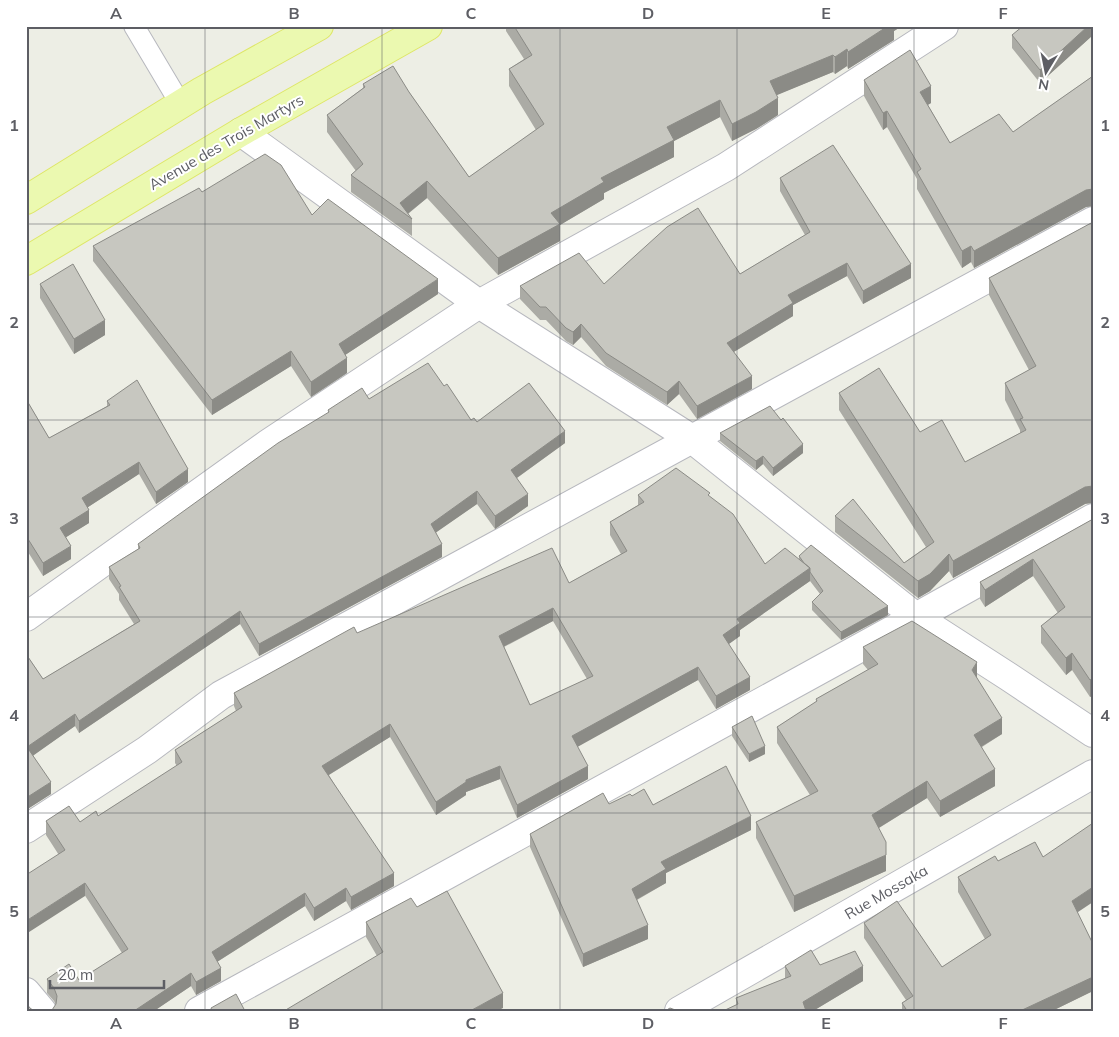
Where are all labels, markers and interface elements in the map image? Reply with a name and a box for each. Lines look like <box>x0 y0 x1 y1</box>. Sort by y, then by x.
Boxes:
text: A <box>110 3 122 23</box>
text: B <box>288 3 300 23</box>
text: C <box>466 3 477 23</box>
text: D <box>642 3 654 23</box>
text: E <box>821 3 831 23</box>
text: F <box>998 3 1008 23</box>
north arrow <box>1022 48 1072 98</box>
text: N <box>1037 75 1051 95</box>
street label: Avenue des Trois Martyrs <box>145 90 307 194</box>
text: 1 <box>9 115 19 135</box>
text: 1 <box>1100 115 1110 135</box>
text: 2 <box>9 312 19 332</box>
text: 2 <box>1100 312 1110 332</box>
text: 3 <box>9 508 19 528</box>
text: 3 <box>1100 508 1110 528</box>
text: 4 <box>9 705 19 725</box>
text: 4 <box>1100 705 1110 725</box>
street label: Rue Mossaka <box>841 861 931 923</box>
text: 5 <box>9 901 19 921</box>
text: 5 <box>1100 901 1110 921</box>
scale bar <box>50 957 164 989</box>
text: 20 m <box>58 965 93 984</box>
text: A <box>110 1013 122 1033</box>
text: B <box>288 1013 300 1033</box>
text: C <box>466 1013 477 1033</box>
text: D <box>642 1013 654 1033</box>
text: E <box>821 1013 831 1033</box>
text: F <box>998 1013 1008 1033</box>

